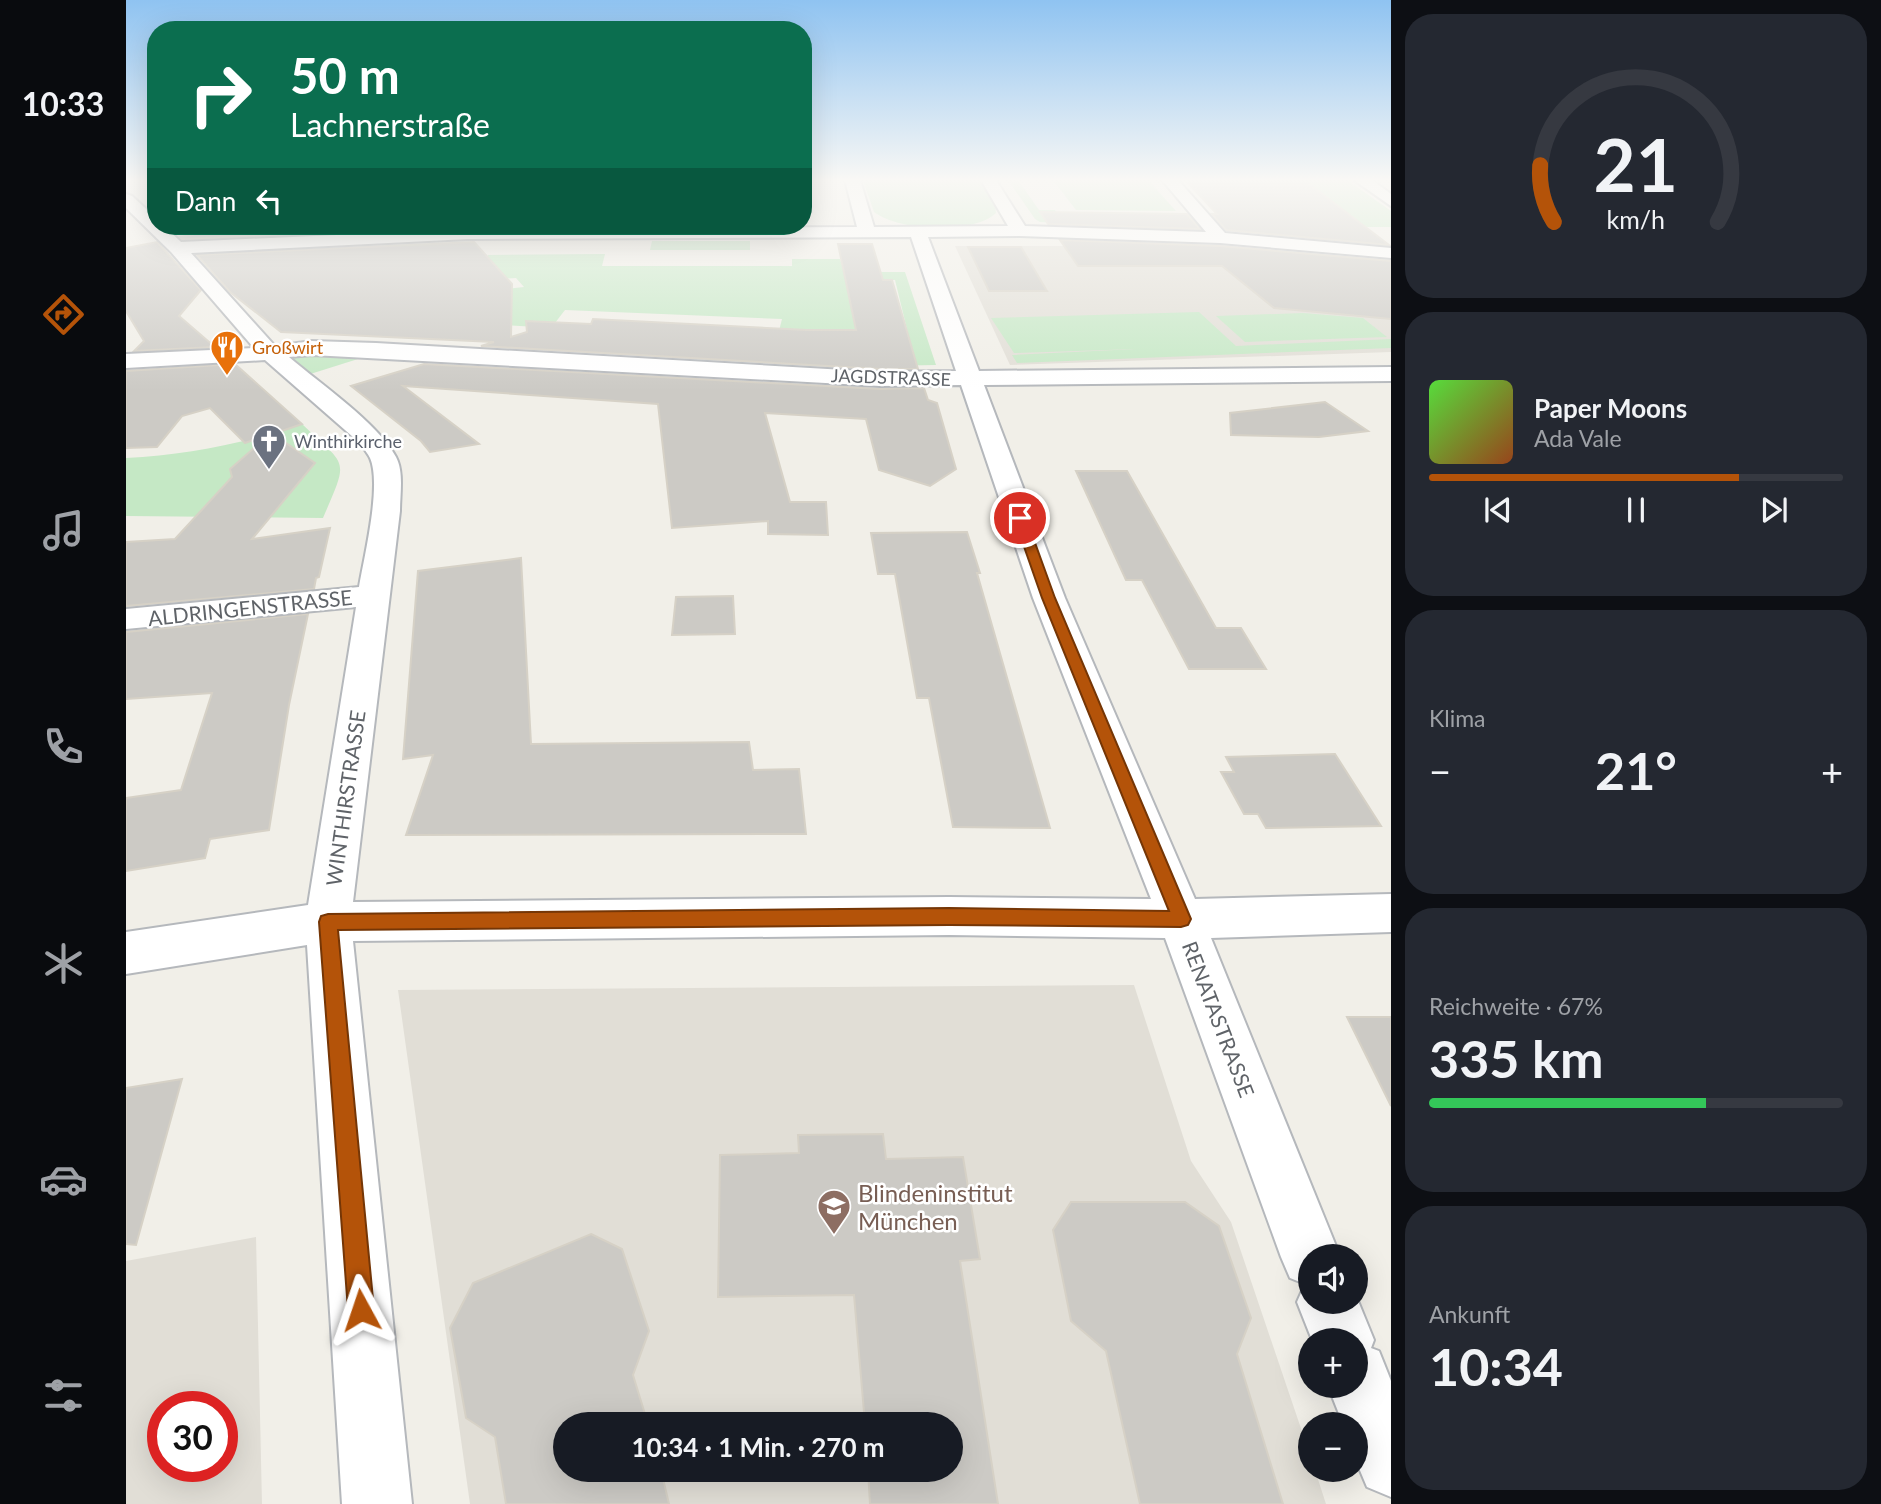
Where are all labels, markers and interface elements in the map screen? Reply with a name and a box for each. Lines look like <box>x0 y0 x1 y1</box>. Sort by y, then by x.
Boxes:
text: 50 m <box>290 46 400 104</box>
icon: right <box>175 49 266 140</box>
text: 10:33 <box>22 84 104 123</box>
text: Lachnerstraße <box>290 105 490 144</box>
text: 21 <box>1594 120 1678 208</box>
icon: left <box>250 182 288 220</box>
text: Dann <box>175 185 236 217</box>
text: km/h <box>1607 204 1665 234</box>
icon: directions <box>39 290 88 339</box>
restaurant icon: Großwirt <box>208 328 246 377</box>
place label: Großwirt <box>252 336 324 358</box>
street label: JAGDSTRASSE <box>831 364 951 390</box>
text: Paper Moons <box>1534 392 1687 424</box>
church icon: Winthirkirche <box>250 422 288 471</box>
text: Ada Vale <box>1534 424 1622 452</box>
place label: Winthirkirche <box>294 430 402 452</box>
pin <box>990 488 1050 548</box>
icon: previous <box>1479 491 1517 529</box>
icon: pause <box>1617 491 1655 529</box>
icon: next <box>1755 491 1793 529</box>
icon: arrive <box>1001 499 1039 537</box>
icon: music <box>39 506 88 555</box>
street label: ALDRINGENSTRASSE <box>146 584 354 630</box>
text: Klima <box>1429 704 1486 732</box>
street label: WINTHIRSTRASSE <box>320 709 370 887</box>
icon: phone <box>39 722 88 771</box>
text: 21° <box>1595 739 1677 801</box>
text: − <box>1429 748 1451 794</box>
text: + <box>1821 748 1843 794</box>
street label: RENATASTRASSE <box>1178 937 1260 1101</box>
icon: climate <box>39 939 88 988</box>
text: Reichweite · 67% <box>1429 992 1603 1020</box>
text: 335 km <box>1429 1027 1603 1089</box>
icon: car <box>39 1155 88 1204</box>
place label: Blindeninstitut München <box>858 1178 1013 1235</box>
school or university icon: Blindeninstitut München <box>815 1187 853 1236</box>
map controls <box>1298 1244 1368 1482</box>
button: sound <box>1298 1244 1368 1314</box>
position arrow <box>324 1273 398 1347</box>
text: Ankunft <box>1429 1300 1510 1328</box>
button: + <box>1298 1328 1368 1398</box>
text: 10:34 <box>1429 1335 1563 1397</box>
icon: filters <box>39 1371 88 1420</box>
speed limit sign: 30 <box>147 1391 238 1482</box>
button: − <box>1298 1412 1368 1482</box>
text: 10:34 · 1 Min. · 270 m <box>631 1431 885 1463</box>

